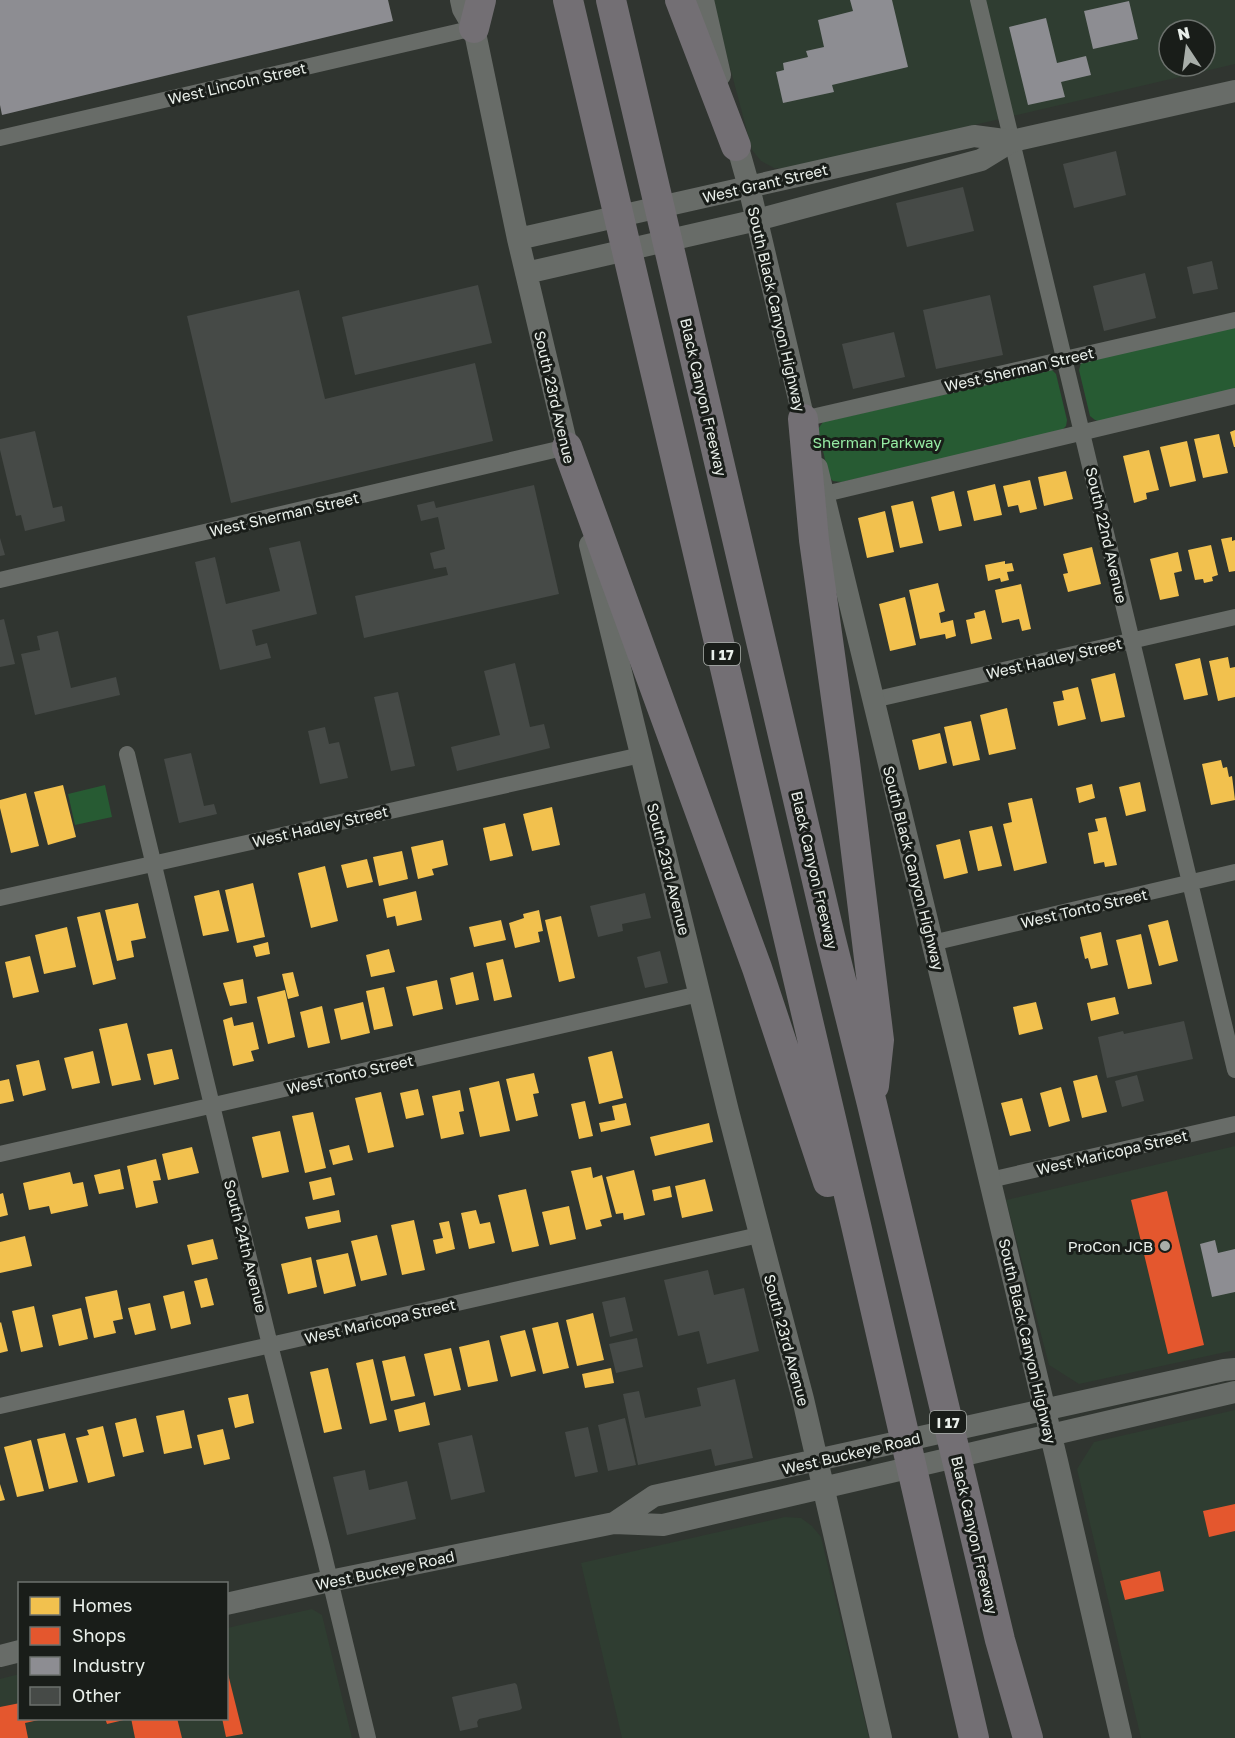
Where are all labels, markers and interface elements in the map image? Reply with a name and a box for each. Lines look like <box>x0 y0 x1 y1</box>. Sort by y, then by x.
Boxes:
north arrow <box>1157 18 1217 78</box>
text: N <box>1175 22 1192 44</box>
street label: West Lincoln Street <box>166 58 308 108</box>
street label: West Grant Street <box>701 160 829 206</box>
street label: South Black Canyon Highway <box>745 205 810 414</box>
street label: Black Canyon Freeway <box>677 316 731 478</box>
street label: South 23rd Avenue <box>531 329 579 465</box>
street label: West Sherman Street <box>943 343 1095 395</box>
park label: Sherman Parkway <box>812 433 942 451</box>
street label: South 22nd Avenue <box>1083 465 1131 605</box>
street label: West Sherman Street <box>208 488 360 540</box>
street label: West Hadley Street <box>984 634 1124 682</box>
road number: I 17 <box>704 643 740 665</box>
street label: South Black Canyon Highway <box>880 764 948 973</box>
street label: Black Canyon Freeway <box>788 789 842 951</box>
street label: South 23rd Avenue <box>644 801 694 937</box>
street label: West Hadley Street <box>250 802 390 850</box>
street label: West Tonto Street <box>1019 885 1149 931</box>
street label: West Tonto Street <box>285 1051 415 1097</box>
street label: West Maricopa Street <box>1035 1126 1189 1178</box>
street label: South 24th Avenue <box>221 1178 271 1315</box>
street label: South Black Canyon Highway <box>996 1237 1061 1446</box>
place label: ProCon JCB <box>1068 1237 1153 1255</box>
marker: ProCon JCB <box>1158 1239 1172 1253</box>
street label: South 23rd Avenue <box>761 1272 813 1408</box>
street label: West Maricopa Street <box>303 1295 457 1347</box>
road number: I 17 <box>930 1411 966 1433</box>
street label: West Buckeye Road <box>780 1428 922 1478</box>
street label: Black Canyon Freeway <box>948 1454 1002 1616</box>
street label: West Buckeye Road <box>314 1546 456 1594</box>
legend <box>18 1582 228 1720</box>
text: Homes <box>72 1594 132 1616</box>
text: Shops <box>72 1624 126 1646</box>
text: Industry <box>72 1654 145 1676</box>
text: Other <box>72 1684 121 1706</box>

